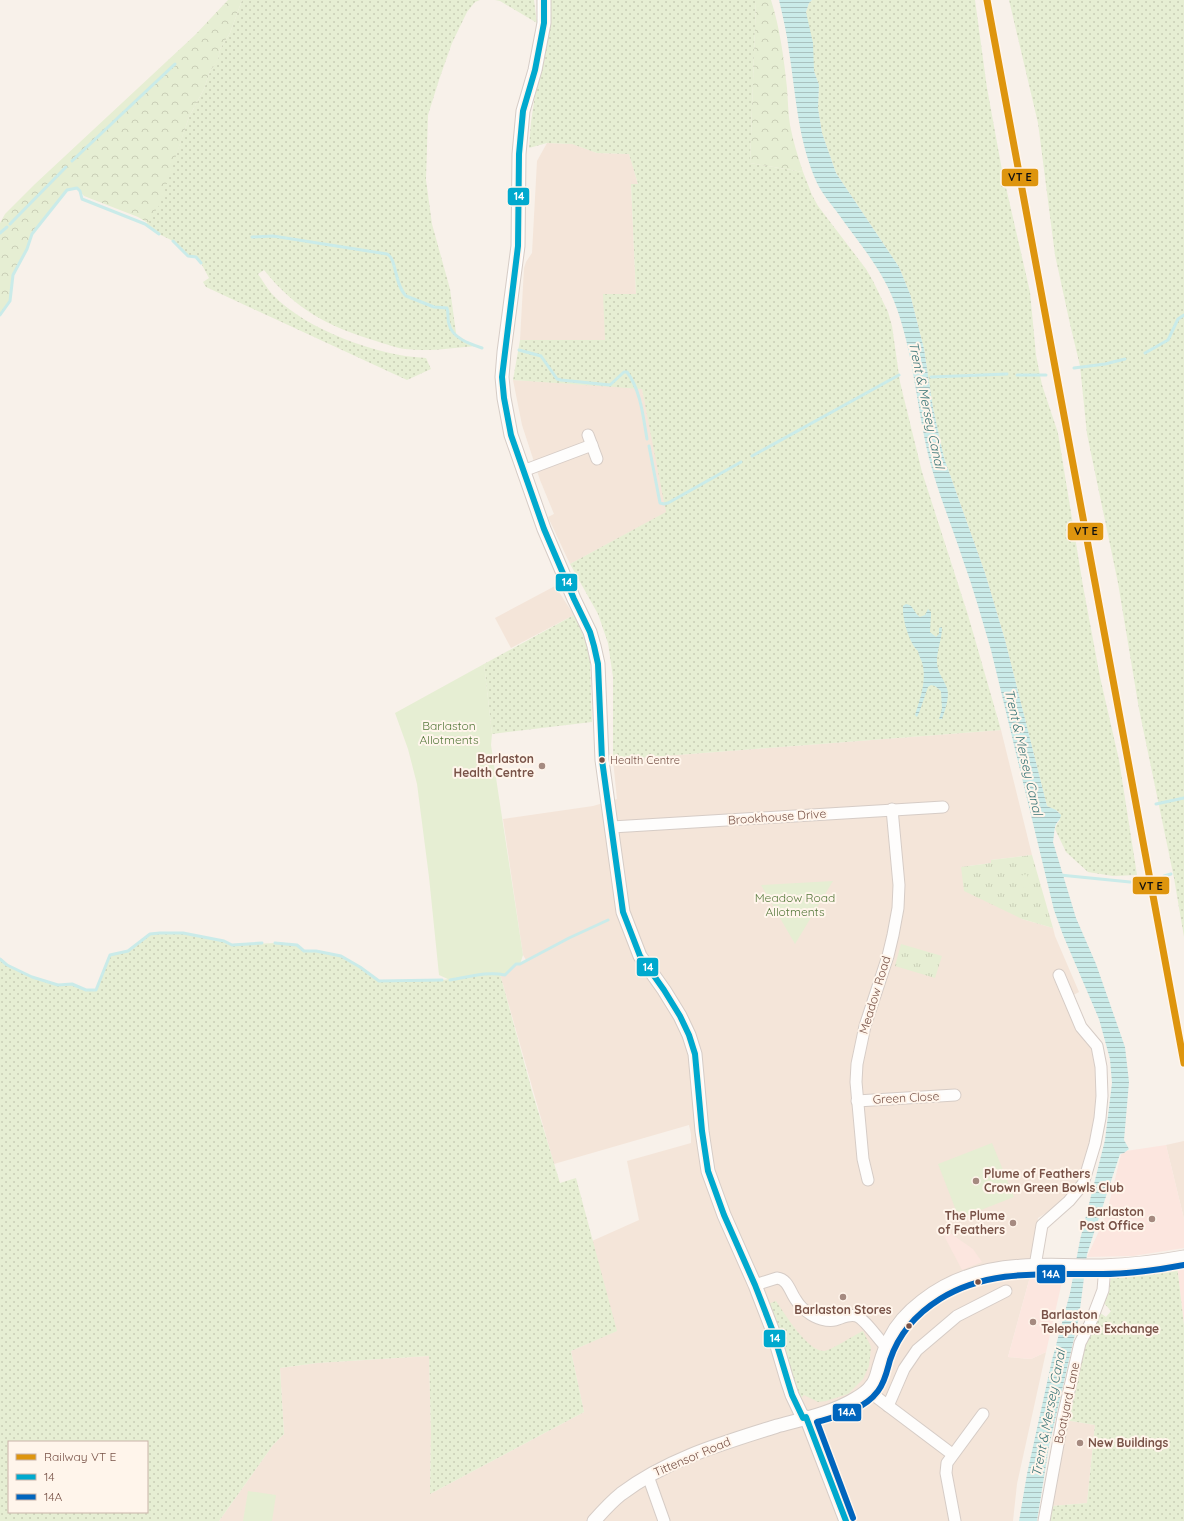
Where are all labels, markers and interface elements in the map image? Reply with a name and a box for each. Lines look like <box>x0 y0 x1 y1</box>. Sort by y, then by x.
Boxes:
line badge: VT E <box>1001 168 1039 187</box>
text: VT E <box>1008 170 1032 184</box>
line badge: 14 <box>507 187 530 206</box>
text: 14 <box>514 189 525 203</box>
water label: Trent & Mersey Canal <box>906 340 949 472</box>
line badge: VT E <box>1067 522 1104 541</box>
text: VT E <box>1074 524 1098 538</box>
line badge: 14 <box>555 573 578 592</box>
text: 14 <box>562 575 573 589</box>
water label: Trent & Mersey Canal <box>1002 687 1047 819</box>
park label: Barlaston Allotments <box>419 718 479 747</box>
place label: Barlaston Health Centre <box>454 751 534 780</box>
place label: Health Centre <box>610 753 680 767</box>
marker: Health Centre <box>597 755 607 765</box>
marker: Barlaston Health Centre <box>537 761 547 771</box>
street label: Brookhouse Drive <box>727 806 827 827</box>
line badge: VT E <box>1132 876 1170 895</box>
text: VT E <box>1139 879 1163 893</box>
park label: Meadow Road Allotments <box>755 890 835 919</box>
street label: Meadow Road <box>856 954 893 1036</box>
line badge: 14 <box>636 957 659 977</box>
text: 14 <box>643 960 654 974</box>
street label: Green Close <box>872 1088 940 1107</box>
place label: Plume of Feathers Crown Green Bowls Club <box>984 1166 1124 1195</box>
marker: Plume of Feathers Crown Green Bowls Club <box>971 1176 981 1186</box>
place label: Barlaston Post Office <box>1080 1204 1144 1233</box>
place label: The Plume of Feathers <box>938 1208 1005 1237</box>
marker: Barlaston Post Office <box>1147 1214 1157 1224</box>
marker: The Plume of Feathers <box>1008 1218 1018 1228</box>
line badge: 14A <box>1036 1264 1066 1284</box>
text: 14A <box>1042 1267 1060 1281</box>
unlabelled marker <box>973 1277 983 1287</box>
marker: Barlaston Stores <box>838 1292 848 1302</box>
place label: Barlaston Stores <box>794 1302 892 1317</box>
place label: Barlaston Telephone Exchange <box>1041 1307 1159 1336</box>
marker: Barlaston Telephone Exchange <box>1028 1317 1038 1327</box>
unlabelled marker <box>904 1321 914 1331</box>
line badge: 14 <box>763 1329 786 1348</box>
text: 14 <box>770 1331 781 1345</box>
water label: Trent & Mersey Canal <box>1028 1346 1069 1478</box>
street label: Boatyard Lane <box>1051 1361 1082 1445</box>
line badge: 14A <box>832 1403 862 1422</box>
text: 14A <box>838 1405 856 1419</box>
street label: Tittensor Road <box>651 1434 733 1479</box>
place label: New Buildings <box>1088 1435 1168 1450</box>
marker: New Buildings <box>1075 1438 1085 1448</box>
legend <box>8 1441 148 1513</box>
text: Railway VT E <box>44 1449 117 1464</box>
text: 14 <box>44 1469 55 1484</box>
text: 14A <box>44 1489 63 1504</box>

